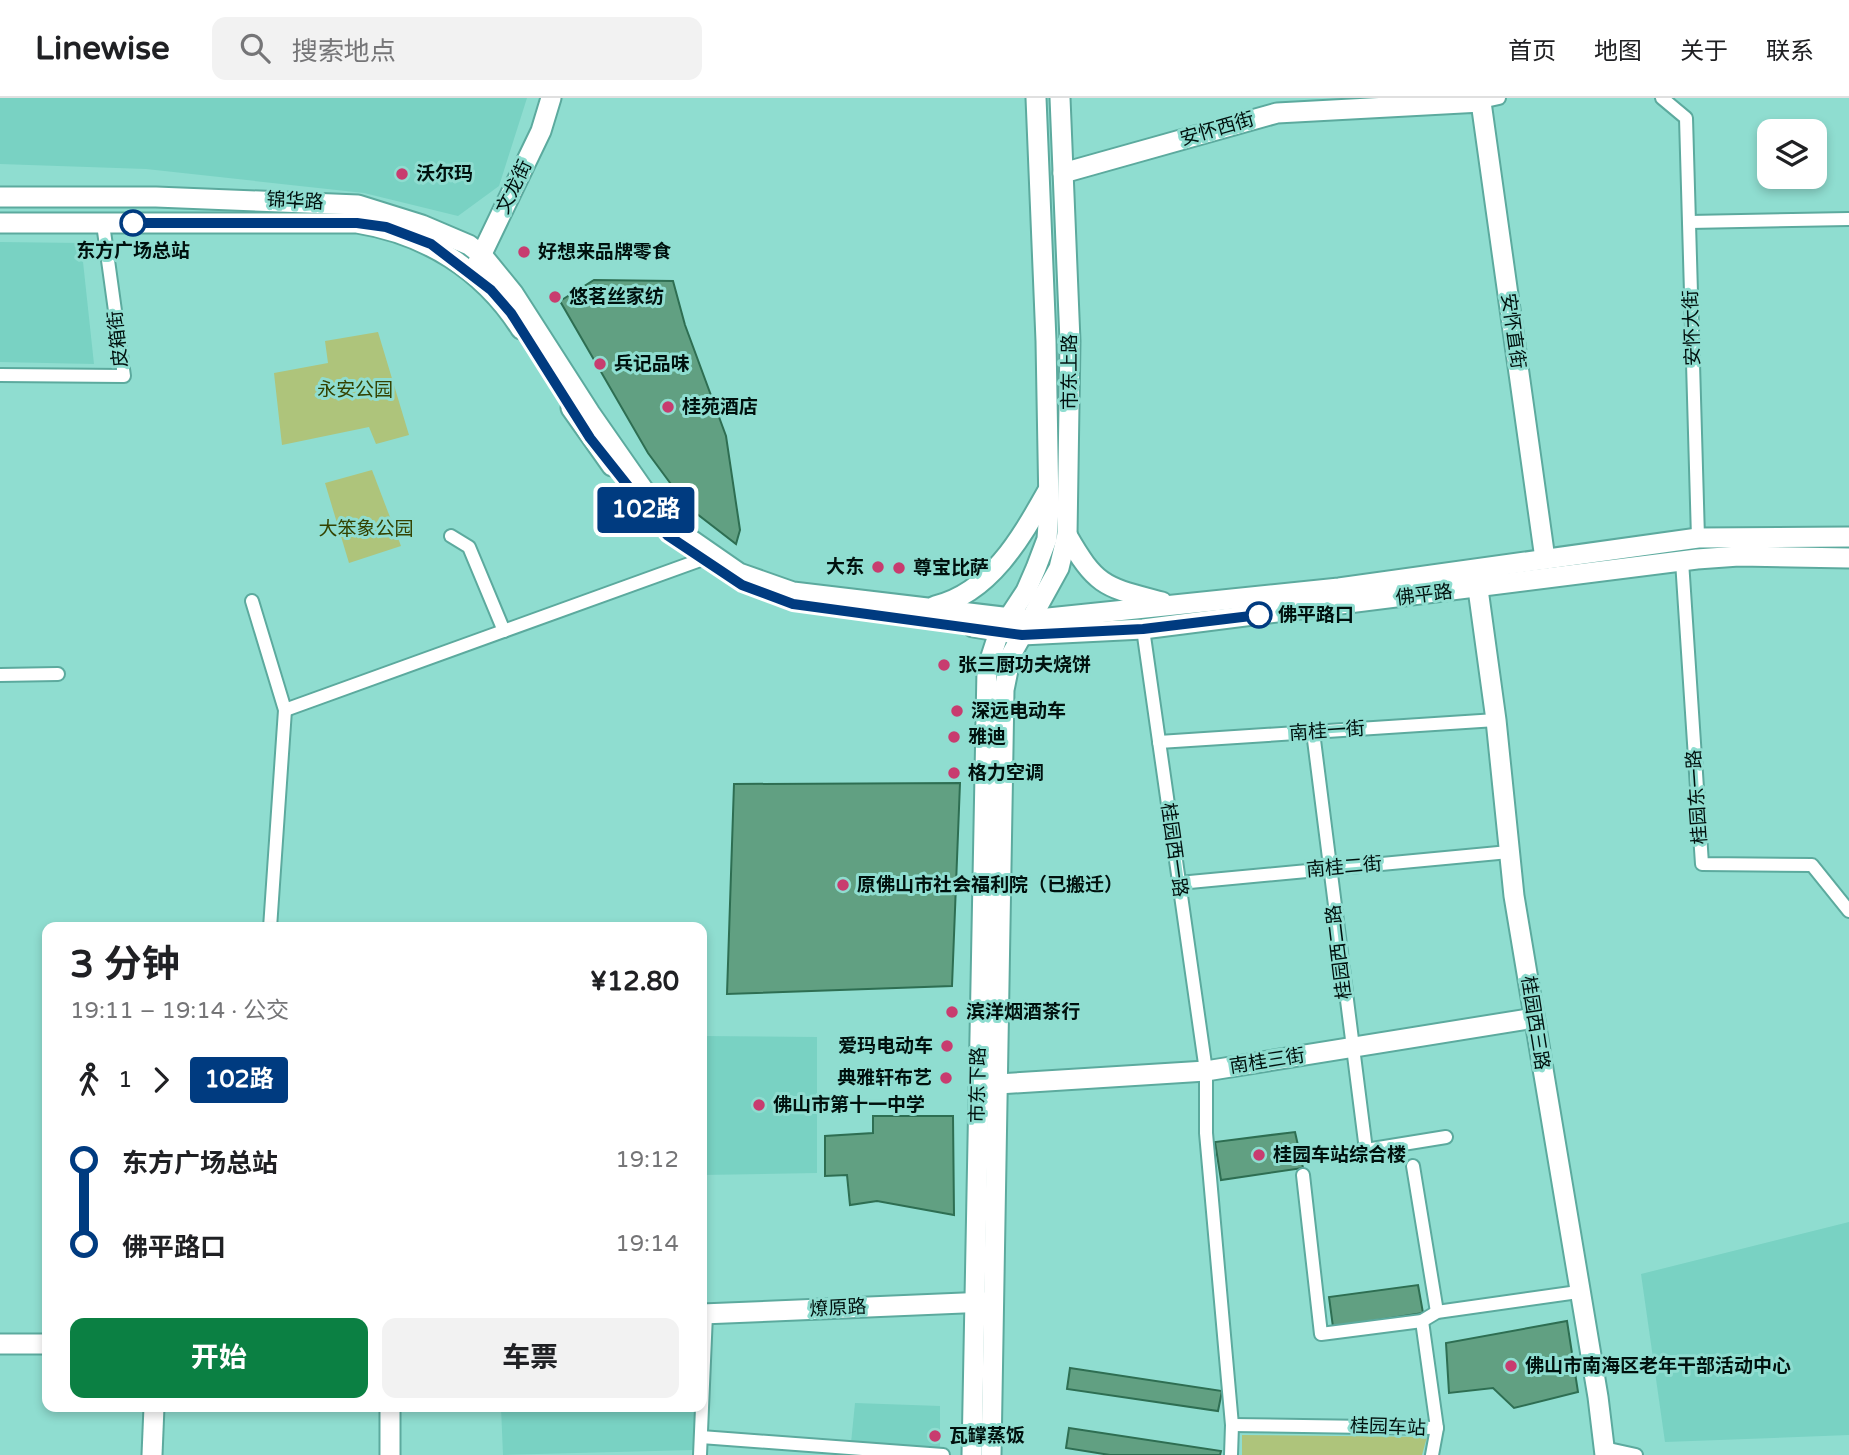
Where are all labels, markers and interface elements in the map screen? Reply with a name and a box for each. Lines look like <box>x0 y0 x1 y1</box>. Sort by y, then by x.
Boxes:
search box <box>212 17 702 80</box>
text: Linewise <box>35 29 170 68</box>
icon: search <box>236 29 274 67</box>
text: 搜索地点 <box>292 36 396 67</box>
text: 首页 <box>1508 37 1556 66</box>
text: 地图 <box>1594 37 1642 66</box>
text: 关于 <box>1680 37 1728 66</box>
text: 联系 <box>1766 37 1814 66</box>
street label: 安怀西街 <box>1177 108 1257 150</box>
map controls <box>1757 119 1827 189</box>
button: layers <box>1757 119 1827 189</box>
street label: 文龙街 <box>492 157 536 217</box>
place label: 沃尔玛 <box>416 163 473 185</box>
marker: 沃尔玛 <box>394 166 410 182</box>
street label: 锦华路 <box>266 189 324 213</box>
marker: 东方广场总站 <box>120 210 146 236</box>
place label: 东方广场总站 <box>76 240 190 262</box>
place label: 好想来品牌零食 <box>538 241 672 263</box>
marker: 好想来品牌零食 <box>516 244 532 260</box>
place label: 悠茗丝家纺 <box>569 286 664 308</box>
marker: 悠茗丝家纺 <box>547 289 563 305</box>
street label: 安怀大街 <box>1680 290 1704 366</box>
street label: 安怀直街 <box>1497 292 1529 370</box>
street label: 皮箱街 <box>104 309 132 369</box>
street label: 市东上路 <box>1059 334 1081 410</box>
place label: 兵记品味 <box>614 353 690 375</box>
marker: 兵记品味 <box>592 356 608 372</box>
park label: 永安公园 <box>317 379 393 401</box>
place label: 桂苑酒店 <box>682 396 758 418</box>
marker: 桂苑酒店 <box>660 399 676 415</box>
line badge: 102路 <box>597 487 695 533</box>
text: 102路 <box>611 495 681 524</box>
park label: 大笨象公园 <box>318 518 414 540</box>
place label: 大东 <box>826 556 864 578</box>
place label: 尊宝比萨 <box>913 557 989 579</box>
marker: 大东 <box>870 559 886 575</box>
marker: 尊宝比萨 <box>891 560 907 576</box>
street label: 佛平路 <box>1394 581 1454 609</box>
marker: 佛平路口 <box>1246 602 1272 628</box>
place label: 佛平路口 <box>1278 604 1354 626</box>
place label: 张三厨功夫烧饼 <box>958 654 1091 676</box>
marker: 张三厨功夫烧饼 <box>936 657 952 673</box>
place label: 深远电动车 <box>971 700 1066 722</box>
marker: 深远电动车 <box>949 703 965 719</box>
street label: 南桂一街 <box>1288 717 1366 745</box>
place label: 雅迪 <box>968 726 1006 748</box>
marker: 雅迪 <box>946 729 962 745</box>
street label: 桂园东一路 <box>1683 749 1711 845</box>
place label: 格力空调 <box>968 762 1044 784</box>
marker: 格力空调 <box>946 765 962 781</box>
street label: 桂园西一路 <box>1156 801 1192 899</box>
street label: 南桂二街 <box>1305 853 1383 881</box>
place label: 原佛山市社会福利院（已搬迁） <box>857 874 1123 896</box>
marker: 原佛山市社会福利院（已搬迁） <box>835 877 851 893</box>
street label: 桂园西二路 <box>1322 904 1356 1000</box>
text: 3 分钟 <box>70 942 180 988</box>
text: ¥12.80 <box>590 966 679 997</box>
street label: 桂园西三路 <box>1517 974 1553 1072</box>
text: 19:11 – 19:14 · 公交 <box>70 997 289 1025</box>
place label: 滨洋烟酒茶行 <box>966 1001 1080 1023</box>
marker: 滨洋烟酒茶行 <box>944 1004 960 1020</box>
place label: 爱玛电动车 <box>838 1035 933 1057</box>
marker: 爱玛电动车 <box>939 1038 955 1054</box>
street label: 南桂三街 <box>1228 1044 1306 1078</box>
street label: 市东下路 <box>966 1047 990 1123</box>
icon: walk <box>70 1061 108 1099</box>
icon: forward <box>142 1061 180 1099</box>
text: 102路 <box>204 1065 274 1094</box>
text: 1 <box>118 1066 132 1094</box>
place label: 典雅轩布艺 <box>837 1067 932 1089</box>
marker: 典雅轩布艺 <box>938 1070 954 1086</box>
place label: 佛山市第十一中学 <box>773 1094 925 1116</box>
marker: 佛山市第十一中学 <box>751 1097 767 1113</box>
place label: 桂园车站综合楼 <box>1273 1144 1406 1166</box>
text: 19:12 <box>615 1146 679 1174</box>
marker: 桂园车站综合楼 <box>1251 1147 1267 1163</box>
text: 东方广场总站 <box>122 1148 278 1179</box>
text: 19:14 <box>615 1230 679 1258</box>
text: 佛平路口 <box>122 1232 226 1263</box>
street label: 燎原路 <box>809 1296 867 1320</box>
button: 开始 <box>70 1318 368 1398</box>
button: 车票 <box>382 1318 679 1398</box>
place label: 佛山市南海区老年干部活动中心 <box>1525 1355 1791 1377</box>
marker: 佛山市南海区老年干部活动中心 <box>1503 1358 1519 1374</box>
street label: 桂园车站 <box>1350 1415 1426 1439</box>
place label: 瓦罉蒸饭 <box>949 1425 1025 1447</box>
marker: 瓦罉蒸饭 <box>927 1428 943 1444</box>

